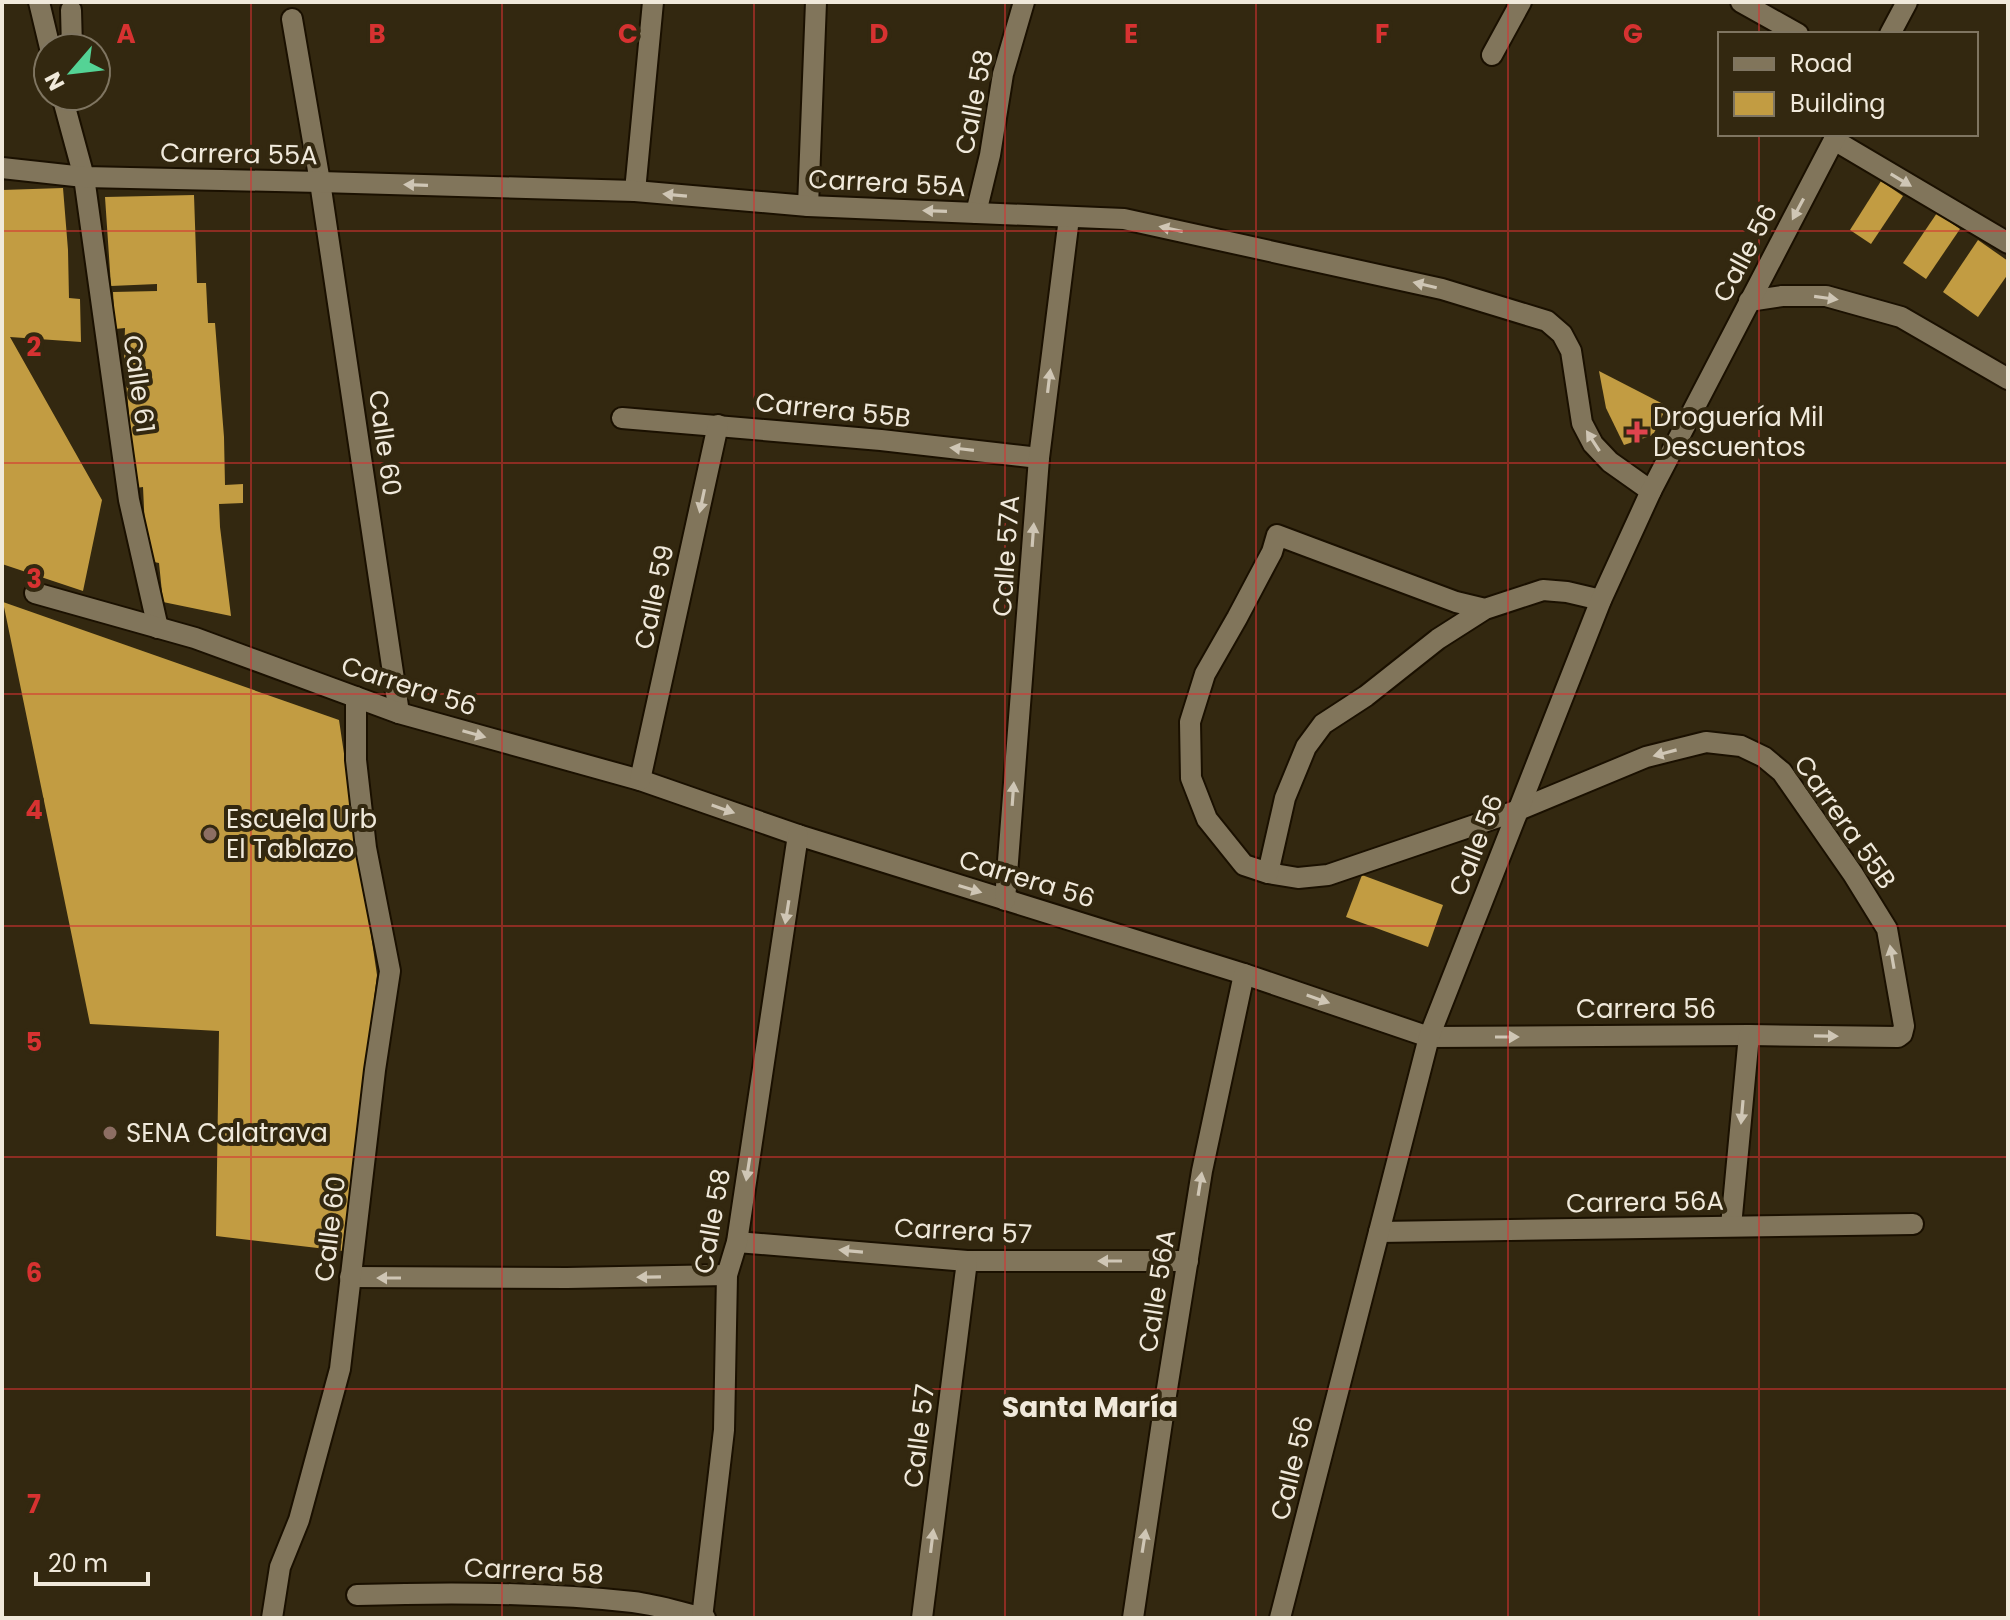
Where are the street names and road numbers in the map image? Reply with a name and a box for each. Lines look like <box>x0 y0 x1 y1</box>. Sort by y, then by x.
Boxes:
street label: Calle 58 <box>946 46 1002 158</box>
street label: Carrera 55A <box>160 135 318 173</box>
street label: Carrera 55A <box>807 161 967 205</box>
street label: Calle 56 <box>1704 198 1786 308</box>
street label: Calle 61 <box>114 333 164 435</box>
street label: Carrera 55B <box>754 384 912 436</box>
street label: Calle 60 <box>360 388 410 498</box>
street label: Calle 57A <box>984 494 1028 618</box>
street label: Calle 59 <box>625 541 683 653</box>
street label: Carrera 56 <box>337 647 481 725</box>
street label: Carrera 55B <box>1786 748 1904 896</box>
street label: Calle 56 <box>1440 789 1512 901</box>
street label: Carrera 56 <box>955 841 1099 917</box>
street label: Carrera 56 <box>1576 991 1716 1027</box>
street label: Calle 58 <box>685 1166 739 1276</box>
street label: Calle 60 <box>306 1174 354 1284</box>
street label: Carrera 56A <box>1566 1183 1724 1221</box>
street label: Carrera 57 <box>893 1209 1033 1253</box>
street label: Calle 56A <box>1130 1227 1184 1355</box>
street label: Calle 57 <box>895 1382 943 1490</box>
street label: Calle 56 <box>1262 1412 1322 1524</box>
street label: Carrera 58 <box>463 1549 605 1593</box>

